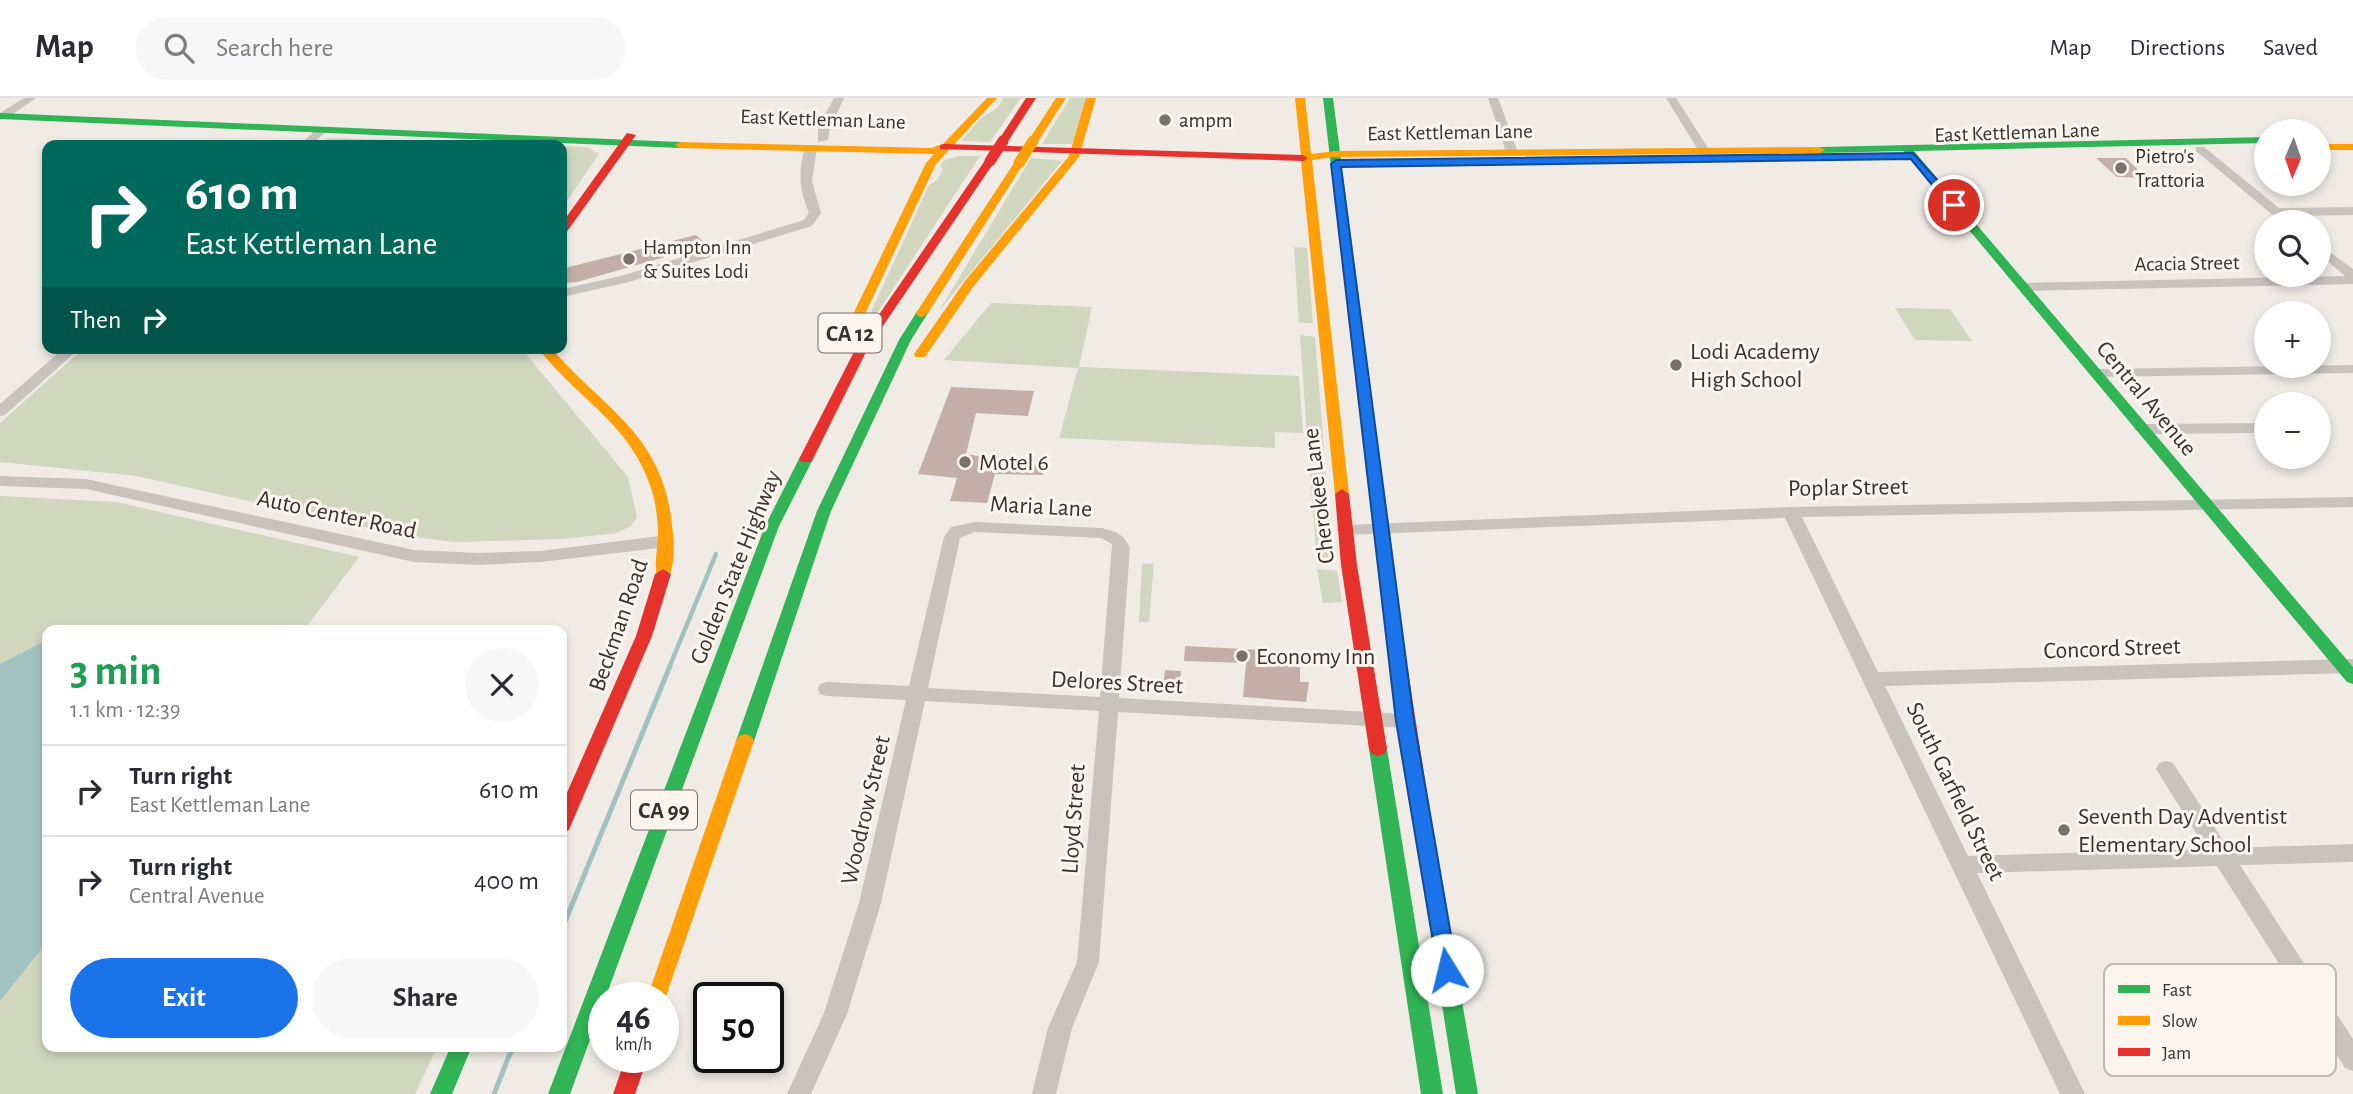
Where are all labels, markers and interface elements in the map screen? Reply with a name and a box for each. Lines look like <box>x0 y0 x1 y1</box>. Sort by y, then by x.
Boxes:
search box <box>136 17 626 80</box>
icon: search <box>160 29 198 67</box>
text: Map <box>35 31 94 64</box>
text: Search here <box>216 35 334 61</box>
text: Map <box>2049 36 2091 60</box>
text: Directions <box>2129 36 2225 60</box>
text: Saved <box>2263 36 2318 60</box>
street label: East Kettleman Lane <box>740 106 906 133</box>
place label: ampm <box>1179 110 1233 131</box>
marker: ampm <box>1157 112 1173 128</box>
street label: East Kettleman Lane <box>1934 119 2100 146</box>
north arrow <box>2254 119 2331 196</box>
map controls <box>2254 119 2331 469</box>
street label: East Kettleman Lane <box>1367 121 1533 144</box>
place label: Pietro's Trattoria <box>2135 146 2205 191</box>
marker: Pietro's Trattoria <box>2113 160 2129 176</box>
icon: right <box>70 168 161 259</box>
text: 610 m <box>185 170 299 219</box>
pin <box>1924 175 1984 235</box>
icon: arrive <box>1935 186 1973 224</box>
button: search <box>2254 210 2331 287</box>
text: East Kettleman Lane <box>185 228 437 260</box>
place label: Hampton Inn & Suites Lodi <box>643 237 752 282</box>
marker: Hampton Inn & Suites Lodi <box>621 251 637 267</box>
street label: Acacia Street <box>2134 252 2240 275</box>
icon: right <box>135 301 173 339</box>
button: + <box>2254 301 2331 378</box>
text: Then <box>70 307 121 333</box>
road number: CA 12 <box>818 314 882 352</box>
street label: Central Avenue <box>2092 337 2201 461</box>
place label: Lodi Academy High School <box>1690 340 1820 392</box>
marker: Lodi Academy High School <box>1668 357 1684 373</box>
button: − <box>2254 392 2331 469</box>
street label: Cherokee Lane <box>1299 427 1339 565</box>
place label: Motel 6 <box>979 451 1049 475</box>
marker: Motel 6 <box>957 454 973 470</box>
street label: Golden State Highway <box>686 467 786 668</box>
street label: Poplar Street <box>1788 475 1909 501</box>
street label: Auto Center Road <box>255 486 419 544</box>
street label: Maria Lane <box>989 492 1093 522</box>
street label: Beckman Road <box>585 556 653 694</box>
street label: Concord Street <box>2043 635 2181 663</box>
place label: Economy Inn <box>1256 645 1375 669</box>
button: close <box>465 648 539 722</box>
marker: Economy Inn <box>1234 648 1250 664</box>
text: 3 min <box>70 650 162 692</box>
street label: Delores Street <box>1050 668 1184 698</box>
text: 1.1 km · 12:39 <box>70 699 181 722</box>
street label: South Garfield Street <box>1902 699 2009 885</box>
street label: Woodrow Street <box>837 733 895 887</box>
text: Turn right <box>129 763 232 789</box>
street label: Lloyd Street <box>1058 763 1090 875</box>
icon: right <box>70 772 108 810</box>
text: 610 m <box>479 777 539 803</box>
road number: CA 99 <box>631 790 697 830</box>
text: East Kettleman Lane <box>129 794 310 817</box>
place label: Seventh Day Adventist Elementary School <box>2078 805 2287 857</box>
marker: Seventh Day Adventist Elementary School <box>2056 822 2072 838</box>
text: Turn right <box>129 854 232 880</box>
icon: right <box>70 863 108 901</box>
text: 400 m <box>474 868 539 894</box>
text: Central Avenue <box>129 885 265 908</box>
position arrow <box>1410 933 1484 1007</box>
button: Exit <box>70 958 298 1038</box>
button: Share <box>312 958 539 1038</box>
legend <box>2104 964 2336 1076</box>
text: Fast <box>2162 981 2192 1000</box>
speed limit sign: 50 <box>693 982 784 1073</box>
text: 46 <box>616 1001 651 1036</box>
text: Slow <box>2162 1012 2198 1031</box>
text: km/h <box>615 1036 652 1054</box>
text: Jam <box>2162 1044 2191 1063</box>

